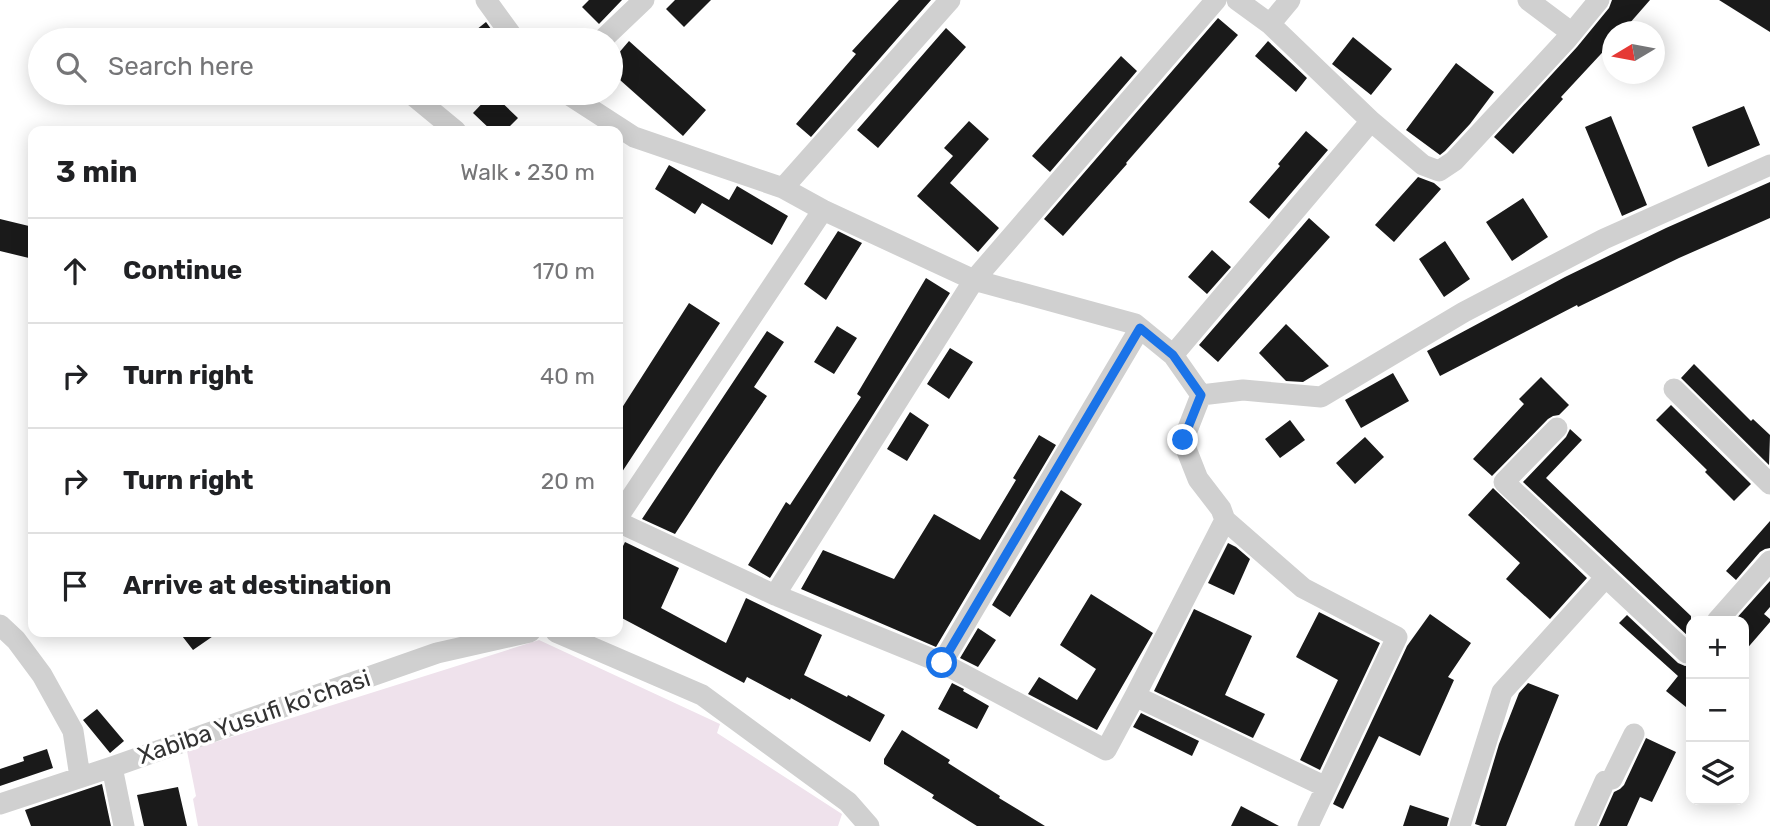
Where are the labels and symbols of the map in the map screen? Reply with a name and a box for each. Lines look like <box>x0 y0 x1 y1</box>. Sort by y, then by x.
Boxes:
north arrow <box>1602 21 1665 84</box>
route end <box>1167 424 1198 455</box>
route start <box>926 647 957 678</box>
street label: Xabiba Yusufi ko'chasi <box>134 664 374 770</box>

